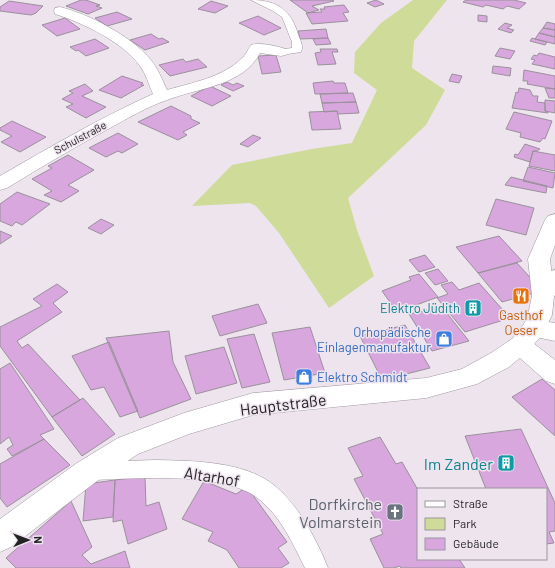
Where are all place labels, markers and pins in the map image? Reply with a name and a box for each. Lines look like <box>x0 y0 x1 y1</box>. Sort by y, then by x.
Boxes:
restaurant icon: Gasthof Oeser <box>511 286 531 306</box>
building icon: Elektro Jüdith <box>463 298 483 318</box>
place label: Elektro Jüdith <box>380 300 460 316</box>
place label: Gasthof Oeser <box>499 307 543 338</box>
place label: Orhopädische Einlagenmanufaktur <box>317 324 431 355</box>
shop icon: Orhopädische Einlagenmanufaktur <box>434 329 454 349</box>
shop icon: Elektro Schmidt <box>294 367 314 387</box>
place label: Elektro Schmidt <box>317 369 408 385</box>
building icon: Im Zander <box>496 453 516 473</box>
place label: Im Zander <box>424 454 493 473</box>
place label: Dorfkirche Volmarstein <box>299 494 382 531</box>
church icon: Dorfkirche Volmarstein <box>385 502 405 522</box>

